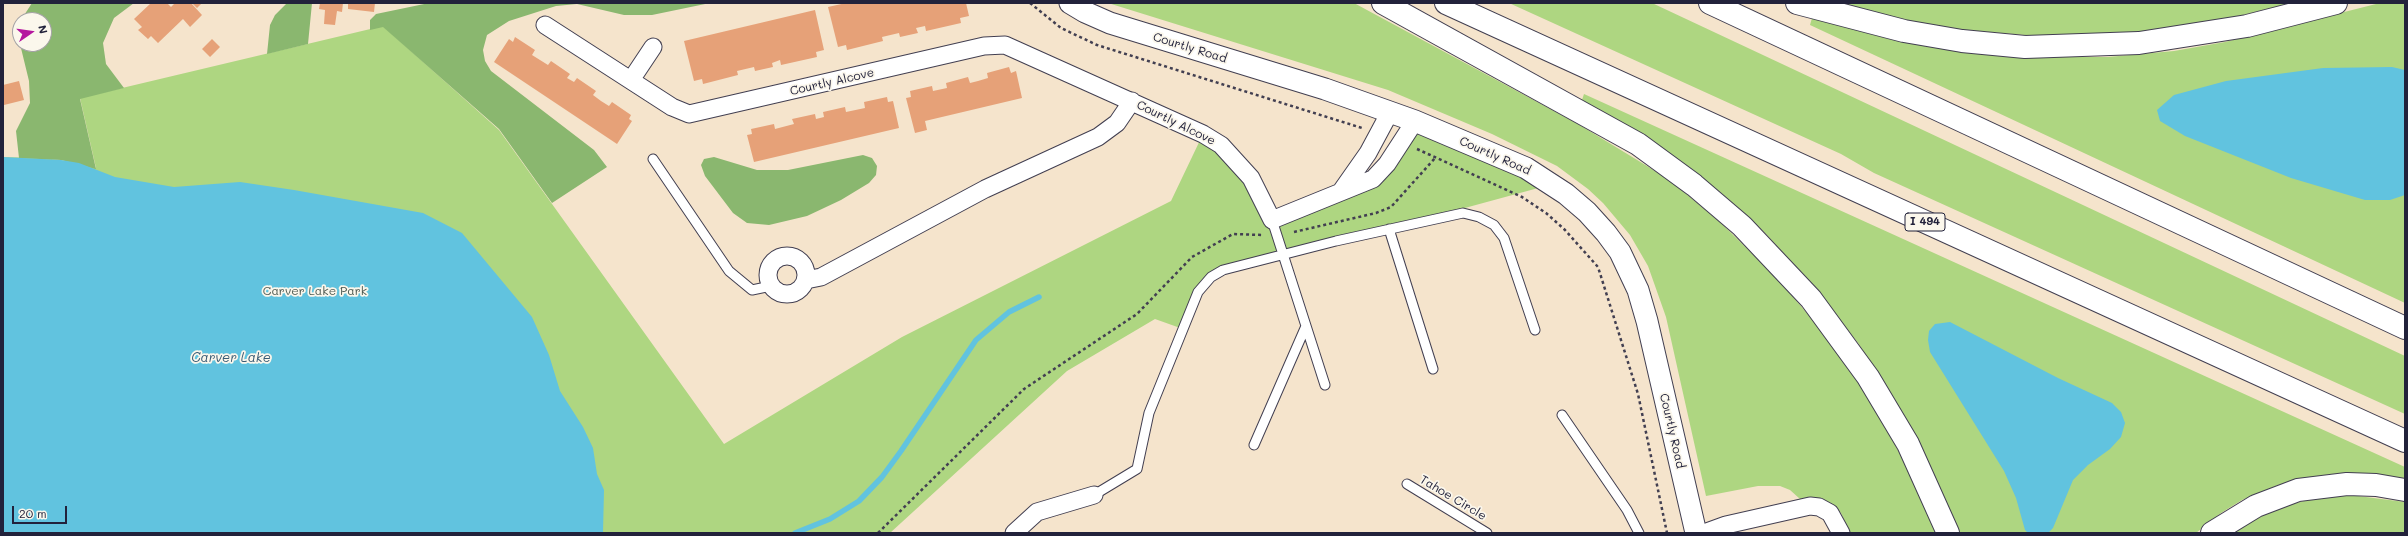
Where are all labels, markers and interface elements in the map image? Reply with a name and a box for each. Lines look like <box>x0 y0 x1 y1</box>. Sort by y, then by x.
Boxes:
north arrow <box>12 12 52 52</box>
text: N <box>35 24 51 35</box>
street label: Courtly Road <box>1151 30 1229 66</box>
street label: Courtly Alcove <box>789 65 875 99</box>
street label: Courtly Alcove <box>1134 98 1218 148</box>
street label: Courtly Road <box>1457 134 1533 178</box>
road number: I 494 <box>1905 213 1945 231</box>
park label: Carver Lake Park <box>263 284 367 298</box>
water label: Carver Lake <box>191 350 271 366</box>
street label: Courtly Road <box>1656 392 1688 470</box>
street label: Tahoe Circle <box>1417 472 1489 524</box>
scale bar <box>14 498 69 524</box>
text: 20 m <box>19 505 47 521</box>

